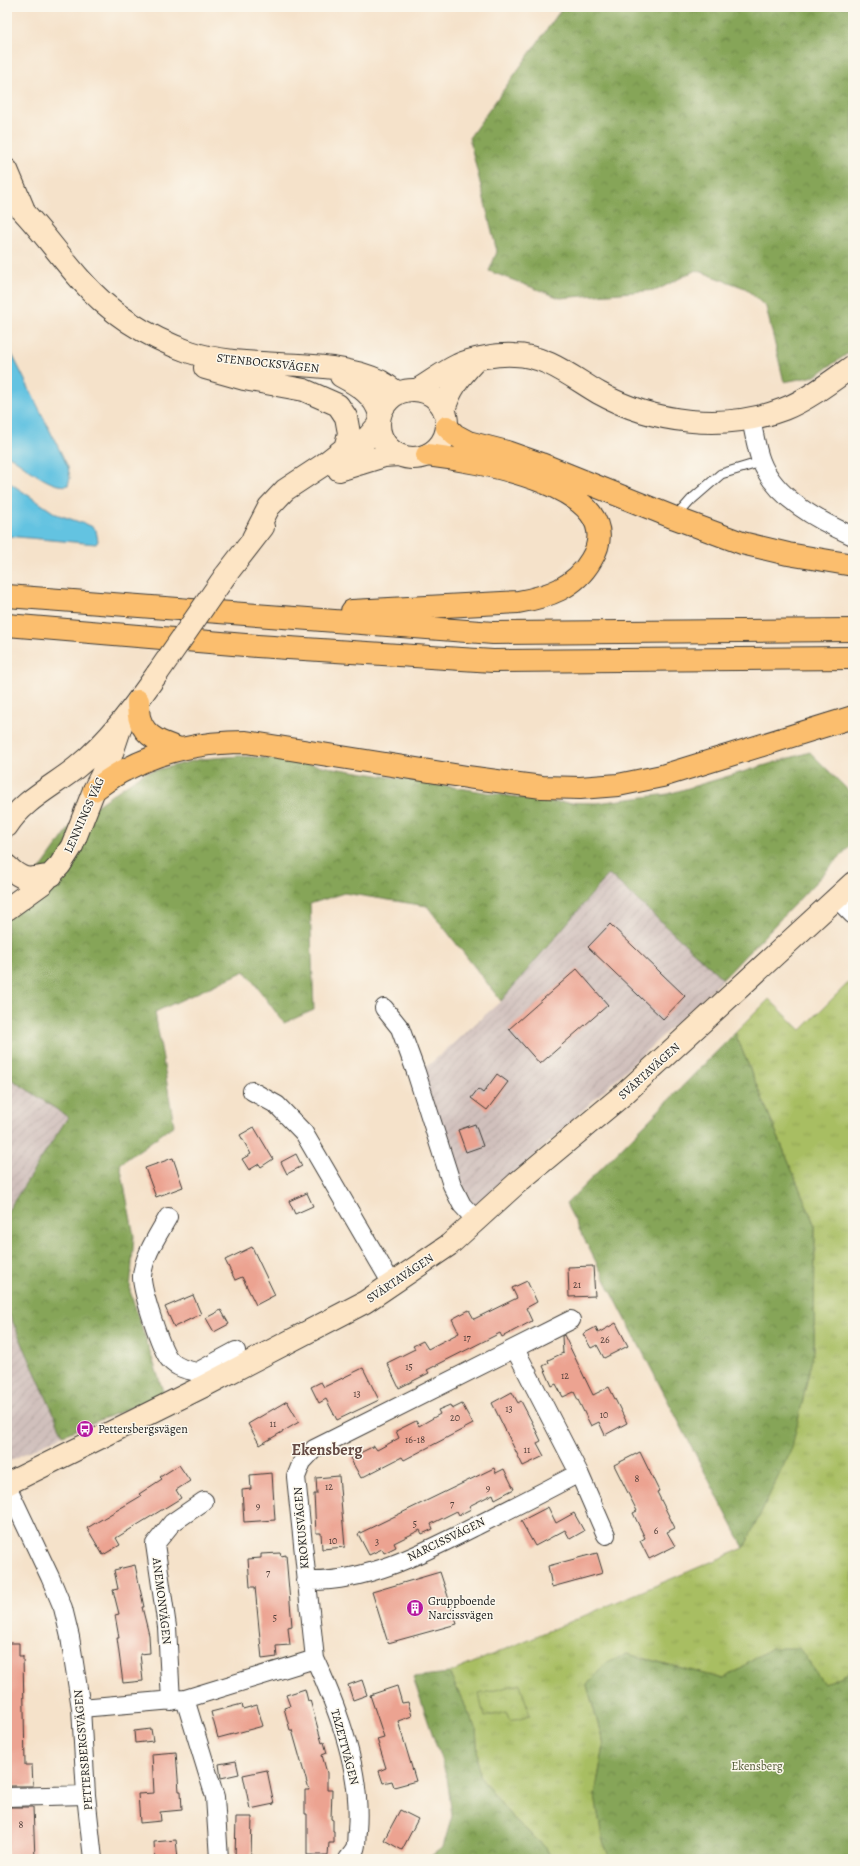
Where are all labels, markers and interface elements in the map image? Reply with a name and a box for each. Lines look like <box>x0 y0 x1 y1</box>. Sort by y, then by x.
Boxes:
street label: STENBOCKSVÄGEN <box>216 350 320 376</box>
street label: LENNINGS VÄG <box>60 774 108 856</box>
street label: SVÄRTAVÄGEN <box>615 1039 683 1103</box>
street label: SVÄRTAVÄGEN <box>363 1249 437 1306</box>
house number: 21 <box>573 1278 582 1291</box>
house number: 17 <box>463 1331 472 1344</box>
house number: 26 <box>600 1333 610 1346</box>
house number: 15 <box>405 1360 413 1373</box>
house number: 12 <box>561 1369 569 1382</box>
house number: 13 <box>353 1387 361 1400</box>
house number: 13 <box>505 1402 513 1415</box>
house number: 10 <box>600 1408 608 1421</box>
house number: 20 <box>450 1411 460 1424</box>
house number: 11 <box>270 1417 277 1430</box>
bus stop icon: Pettersbergsvägen <box>75 1419 95 1439</box>
place label: Pettersbergsvägen <box>98 1421 188 1437</box>
house number: 16-18 <box>405 1433 425 1446</box>
district label: Ekensberg <box>292 1439 363 1461</box>
house number: 11 <box>524 1443 531 1456</box>
house number: 8 <box>635 1472 640 1485</box>
house number: 12 <box>325 1480 333 1493</box>
house number: 9 <box>486 1481 491 1494</box>
street label: KROKUSVÄGEN <box>289 1486 313 1570</box>
house number: 7 <box>450 1497 455 1510</box>
house number: 9 <box>256 1499 261 1512</box>
street label: NARCISSVÄGEN <box>404 1513 488 1565</box>
house number: 5 <box>413 1517 417 1530</box>
house number: 6 <box>654 1524 659 1537</box>
house number: 10 <box>329 1534 337 1547</box>
house number: 3 <box>375 1535 379 1548</box>
street label: ANEMONVÄGEN <box>149 1556 175 1646</box>
house number: 7 <box>266 1566 271 1579</box>
place label: Gruppboende Narcissvägen <box>428 1593 495 1623</box>
building icon: Gruppboende Narcissvägen <box>405 1598 425 1618</box>
house number: 5 <box>273 1611 277 1624</box>
street label: PETTERSBERGSVÄGEN <box>70 1689 96 1811</box>
street label: TAZETTVÄGEN <box>327 1707 363 1787</box>
park label: Ekensberg <box>731 1758 783 1774</box>
house number: 8 <box>19 1818 24 1831</box>

